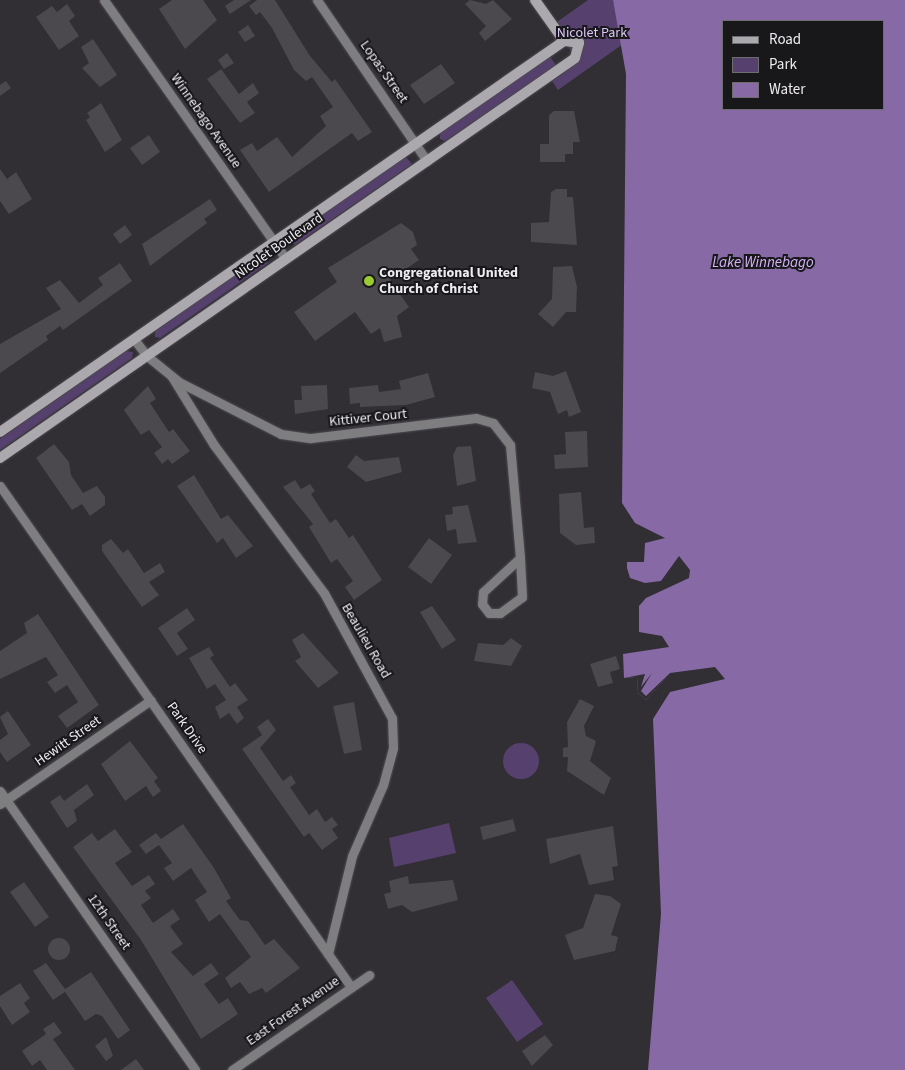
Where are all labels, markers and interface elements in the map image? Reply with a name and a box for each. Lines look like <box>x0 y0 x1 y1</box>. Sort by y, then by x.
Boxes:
legend <box>722 20 885 110</box>
park label: Nicolet Park <box>557 25 627 41</box>
text: Road <box>769 29 801 50</box>
street label: Lopas Street <box>356 37 412 107</box>
text: Park <box>769 54 797 75</box>
street label: Winnebago Avenue <box>167 70 245 172</box>
text: Water <box>769 79 805 100</box>
street label: Nicolet Boulevard <box>232 209 326 283</box>
water label: Lake Winnebago <box>712 254 814 272</box>
place label: Congregational United Church of Christ <box>379 265 518 298</box>
marker: Congregational United Church of Christ <box>363 275 375 287</box>
street label: Kittiver Court <box>328 406 408 430</box>
street label: Beaulieu Road <box>338 600 394 682</box>
street label: Park Drive <box>163 699 211 757</box>
street label: Hewitt Street <box>32 712 104 770</box>
street label: 12th Street <box>84 891 134 953</box>
street label: East Forest Avenue <box>243 973 343 1049</box>

